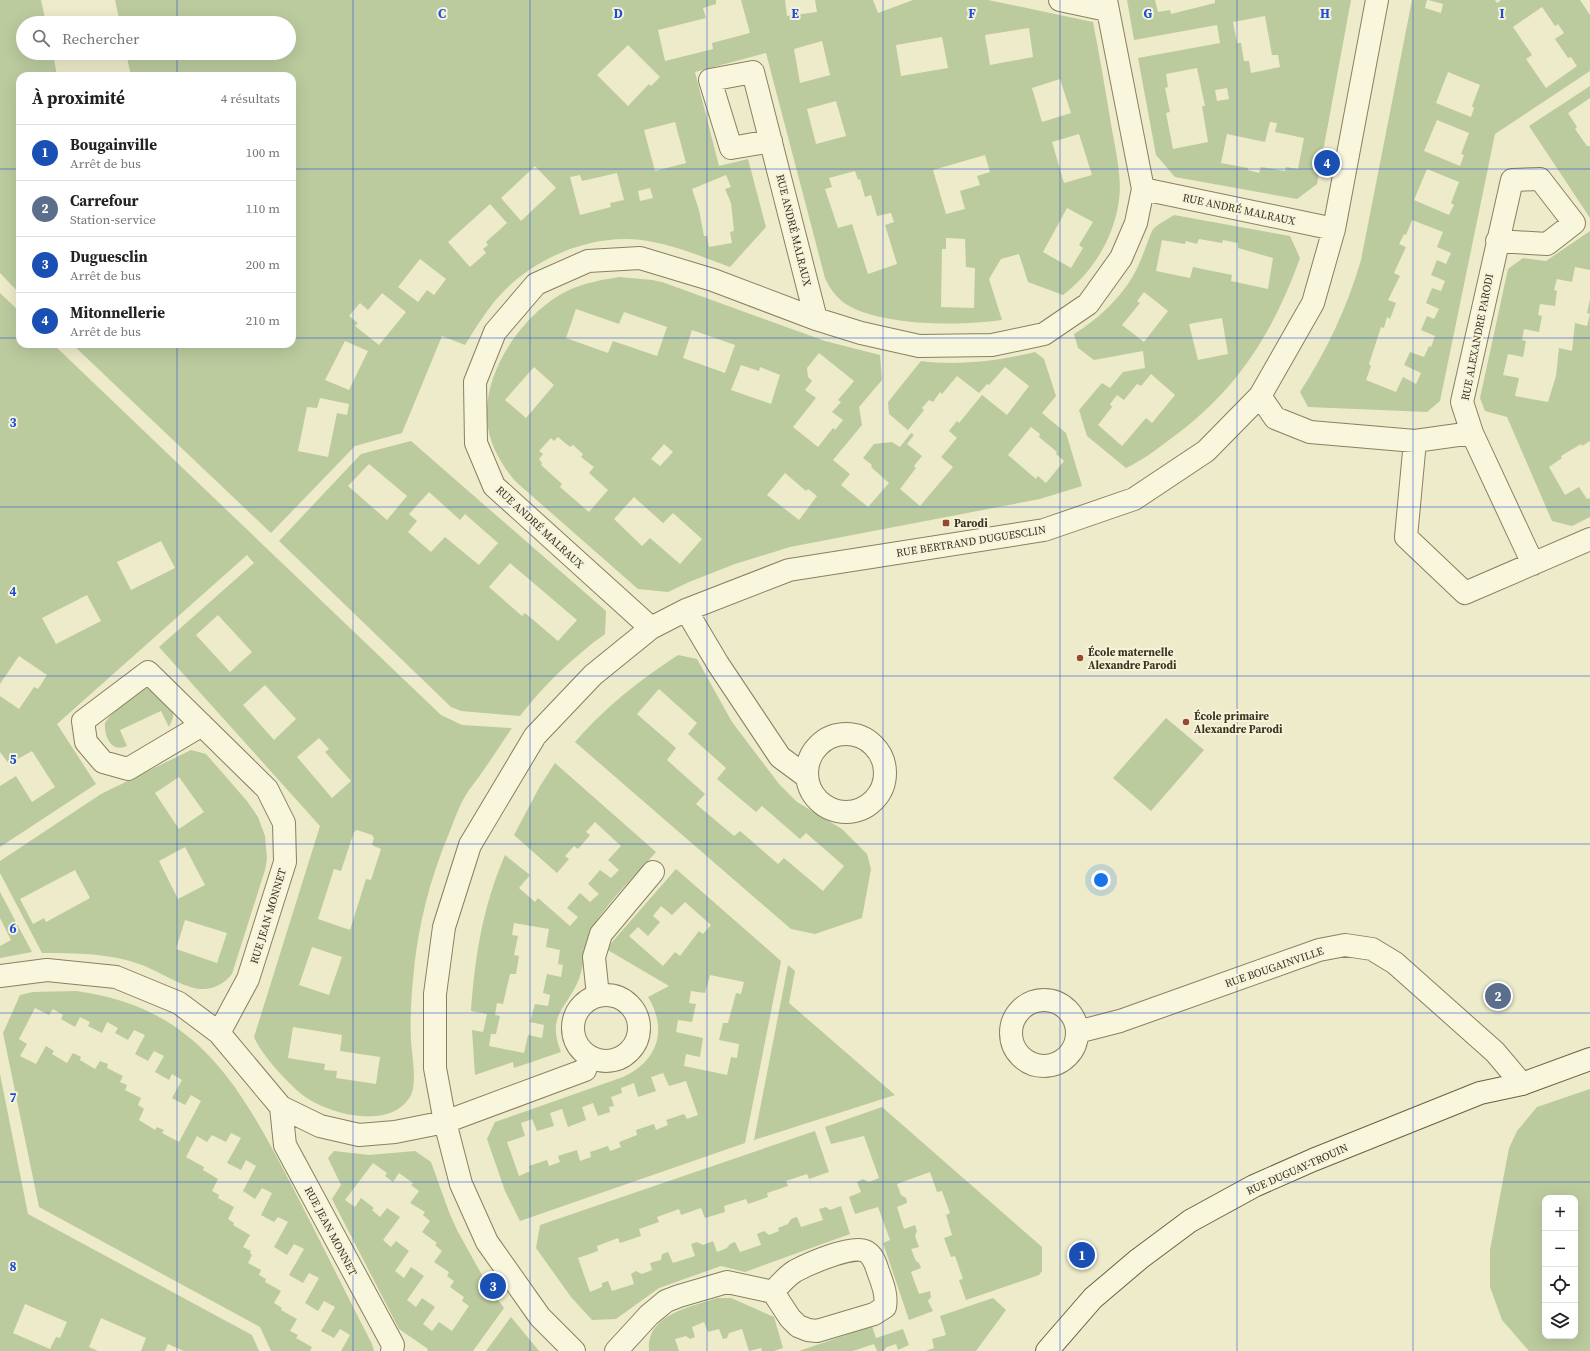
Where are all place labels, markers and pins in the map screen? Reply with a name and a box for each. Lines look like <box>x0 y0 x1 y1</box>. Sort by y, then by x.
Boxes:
pin: 4 <box>1314 148 1340 178</box>
place label: Parodi <box>954 516 988 531</box>
marker: Parodi <box>941 518 951 528</box>
place label: École maternelle Alexandre Parodi <box>1088 645 1177 673</box>
marker: École maternelle Alexandre Parodi <box>1075 653 1085 663</box>
place label: École primaire Alexandre Parodi <box>1194 709 1283 737</box>
marker: École primaire Alexandre Parodi <box>1181 717 1191 727</box>
pin: 2 <box>1485 981 1511 1011</box>
pin: 1 <box>1069 1240 1095 1270</box>
pin: 3 <box>480 1271 506 1301</box>

